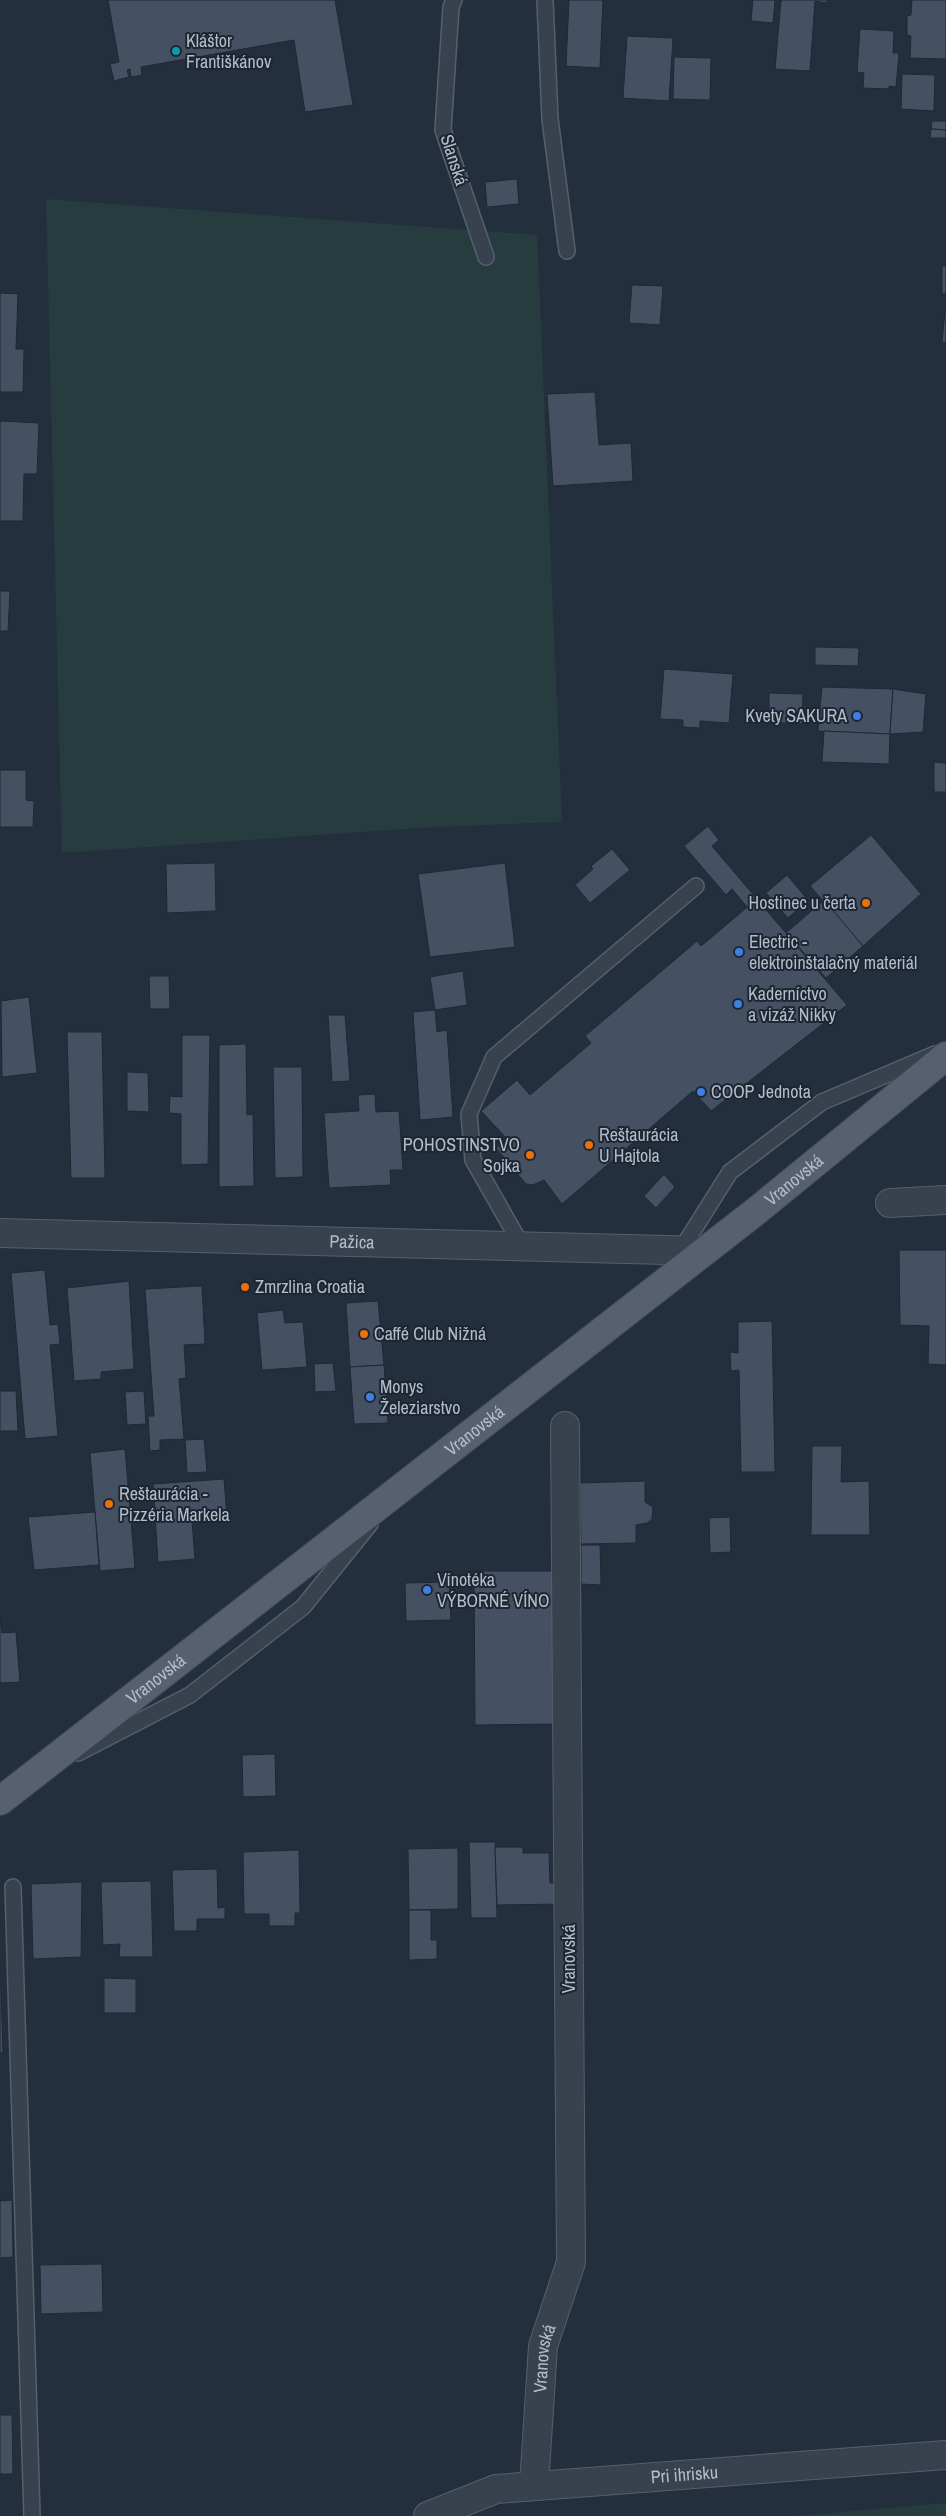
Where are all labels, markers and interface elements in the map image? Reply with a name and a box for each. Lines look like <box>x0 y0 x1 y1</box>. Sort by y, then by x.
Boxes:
place label: Kláštor Františkánov <box>186 28 272 74</box>
marker: Kláštor Františkánov <box>170 45 182 57</box>
street label: Slanská <box>434 131 474 189</box>
place label: Kvety SAKURA <box>745 703 847 728</box>
marker: Kvety SAKURA <box>851 710 863 722</box>
place label: Hostinec u čerta <box>749 890 856 915</box>
marker: Hostinec u čerta <box>860 897 872 909</box>
place label: Electric - elektroinštalačný materiál <box>749 929 917 975</box>
marker: Electric - elektroinštalačný materiál <box>733 946 745 958</box>
place label: Kaderníctvo a vizáž Nikky <box>748 981 836 1027</box>
marker: Kaderníctvo a vizáž Nikky <box>732 998 744 1010</box>
place label: COOP Jednota <box>711 1079 811 1104</box>
marker: COOP Jednota <box>695 1086 707 1098</box>
place label: Reštaurácia U Hajtola <box>599 1122 679 1168</box>
place label: POHOSTINSTVO Sojka <box>403 1132 520 1178</box>
marker: Reštaurácia U Hajtola <box>583 1139 595 1151</box>
street label: Vranovská <box>759 1148 829 1211</box>
marker: POHOSTINSTVO Sojka <box>524 1149 536 1161</box>
street label: Pažica <box>329 1228 375 1255</box>
place label: Zmrzlina Croatia <box>255 1274 365 1299</box>
marker: Zmrzlina Croatia <box>239 1281 251 1293</box>
place label: Caffé Club Nižná <box>374 1321 486 1346</box>
marker: Caffé Club Nižná <box>358 1328 370 1340</box>
place label: Monys Železiarstvo <box>380 1374 460 1420</box>
marker: Monys Železiarstvo <box>364 1391 376 1403</box>
street label: Vranovská <box>439 1399 509 1461</box>
place label: Reštaurácia - Pizzéria Markela <box>119 1481 230 1527</box>
marker: Reštaurácia - Pizzéria Markela <box>103 1498 115 1510</box>
place label: Vínotéka VÝBORNÉ VÍNO <box>437 1567 549 1613</box>
marker: Vínotéka VÝBORNÉ VÍNO <box>421 1584 433 1596</box>
street label: Vranovská <box>121 1648 191 1710</box>
street label: Vranovská <box>556 1924 581 1994</box>
street label: Vranovská <box>527 2321 561 2394</box>
street label: Pri ihrisku <box>650 2459 719 2489</box>

